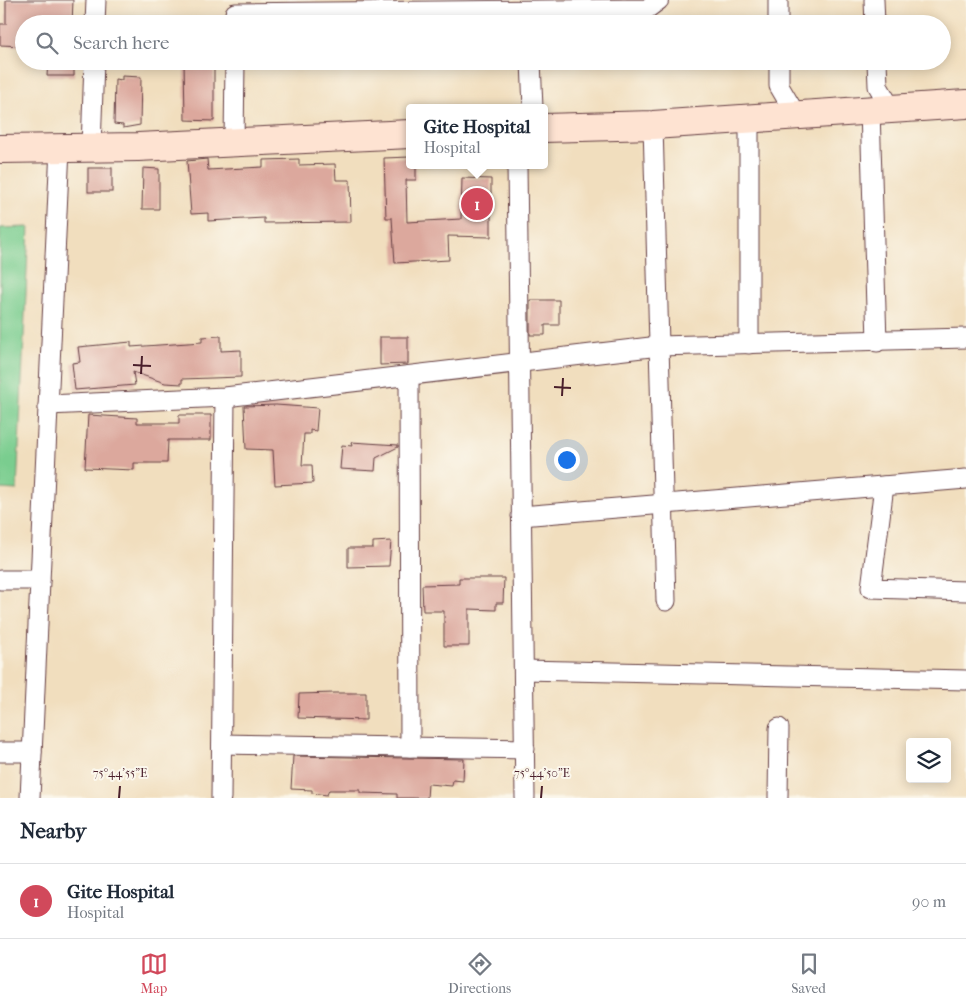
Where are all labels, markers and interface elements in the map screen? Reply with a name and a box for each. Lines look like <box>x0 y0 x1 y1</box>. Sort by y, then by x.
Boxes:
search box <box>15 15 951 70</box>
icon: search <box>33 29 61 57</box>
text: Search here <box>73 32 169 54</box>
popup <box>406 104 548 169</box>
text: Gite Hospital <box>423 116 531 138</box>
text: Hospital <box>423 138 481 157</box>
pin: 1 <box>461 185 493 223</box>
your location <box>554 447 580 473</box>
map controls <box>906 738 951 783</box>
button: layers <box>906 738 951 783</box>
text: 75°44'55"E <box>93 766 147 780</box>
text: 75°44'50"E <box>514 766 570 780</box>
text: Nearby <box>20 819 86 843</box>
text: Gite Hospital <box>67 881 174 903</box>
text: 1 <box>33 892 39 911</box>
text: 90 m <box>912 892 946 911</box>
text: Hospital <box>67 903 124 922</box>
tab: Map <box>140 950 168 997</box>
tab: Directions <box>448 950 511 997</box>
tab: Saved <box>791 950 826 997</box>

